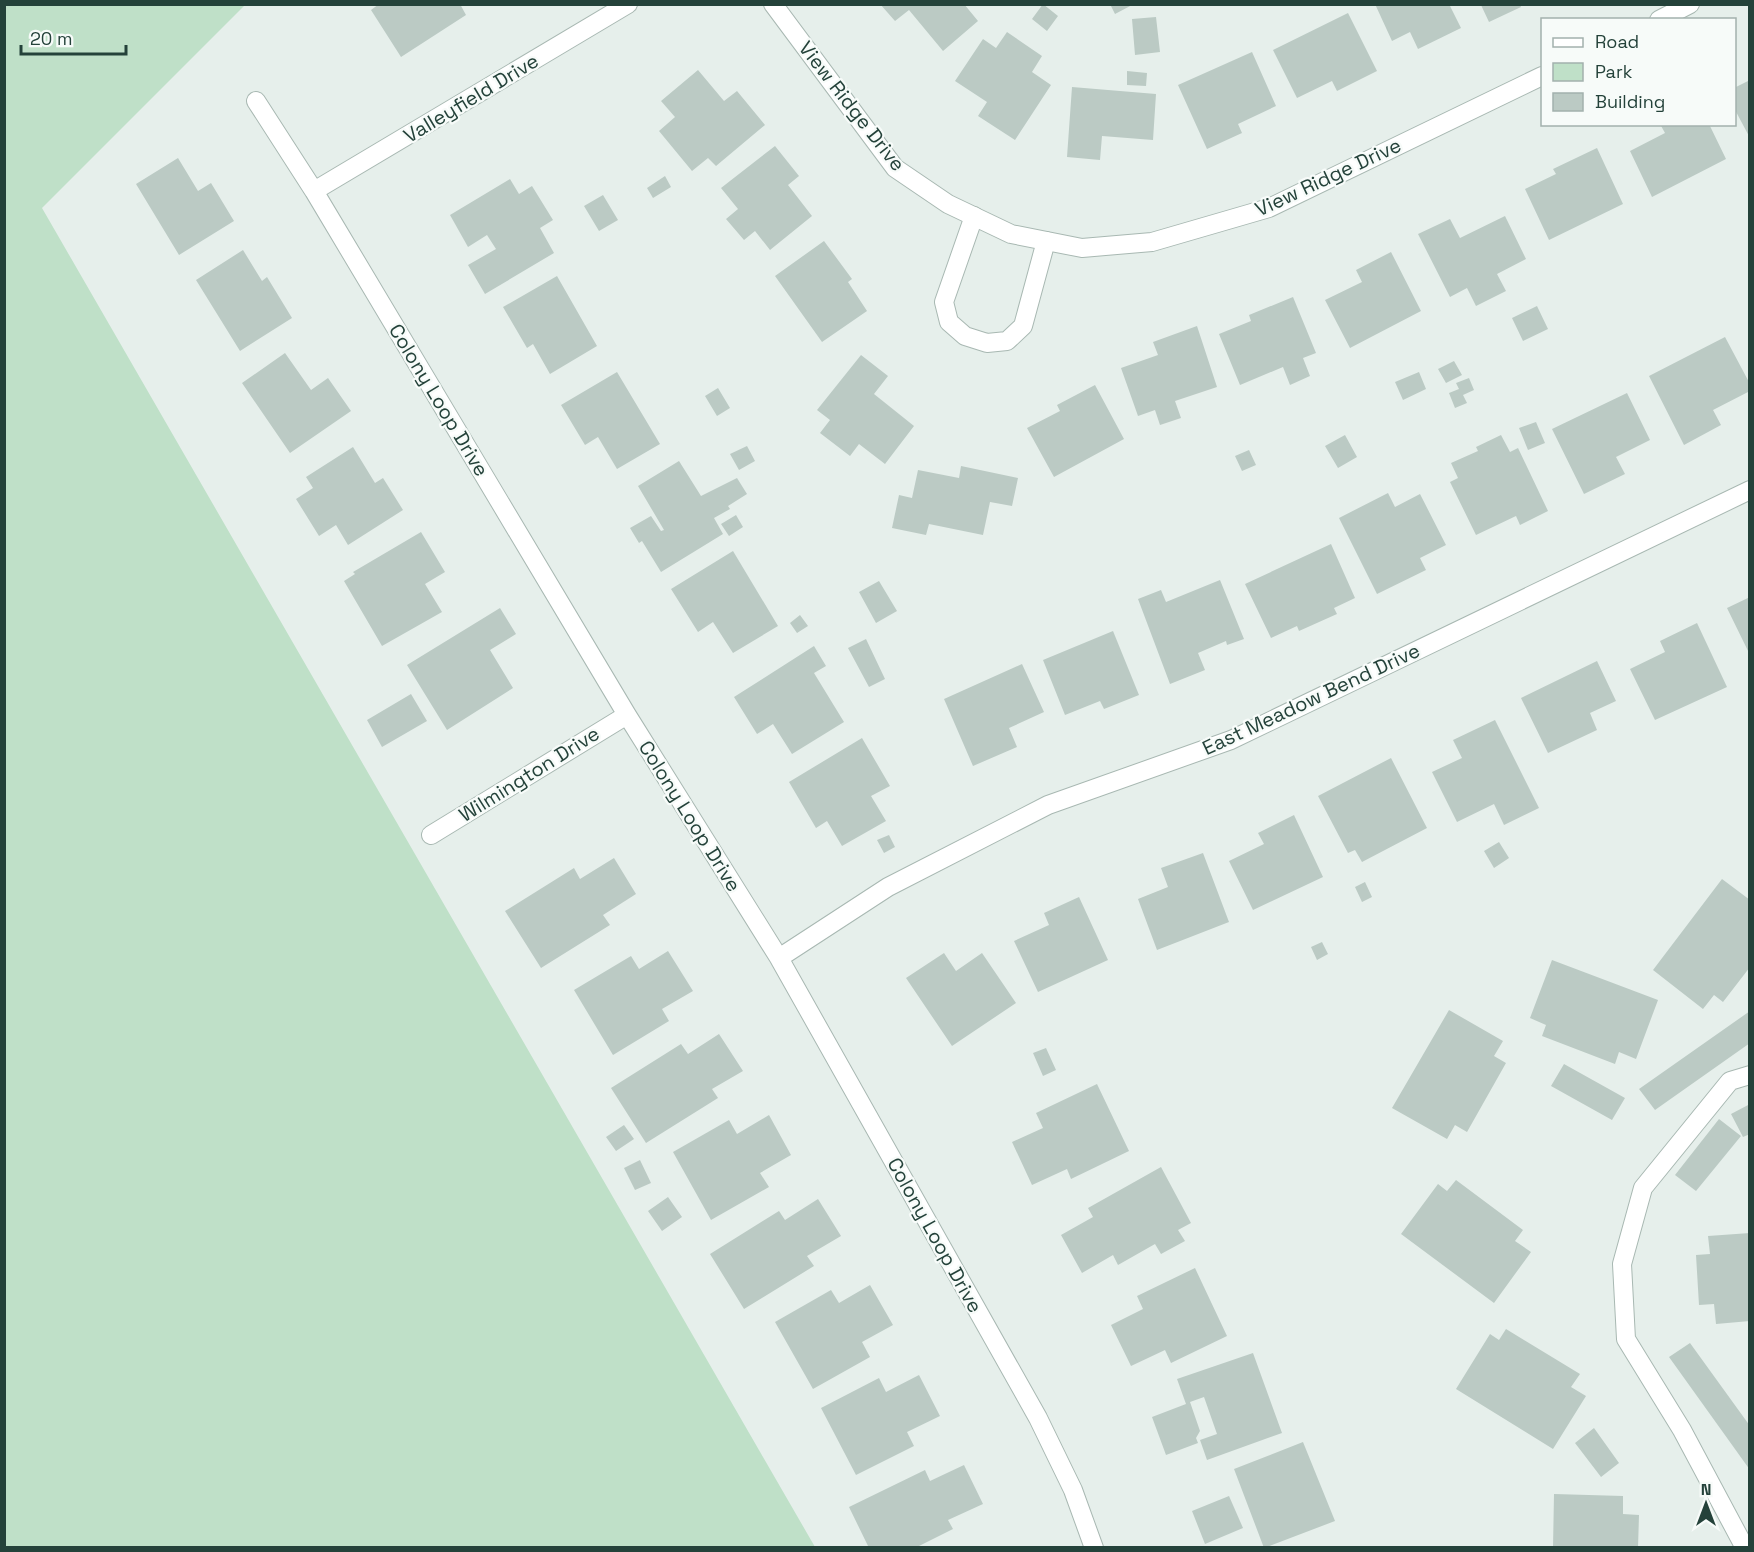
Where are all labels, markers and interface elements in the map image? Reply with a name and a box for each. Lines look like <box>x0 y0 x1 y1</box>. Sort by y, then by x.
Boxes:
scale bar <box>21 18 126 56</box>
legend <box>1541 18 1736 126</box>
text: 20 m <box>30 27 73 50</box>
text: Road <box>1595 30 1639 53</box>
street label: View Ridge Drive <box>793 36 911 176</box>
street label: Valleyfield Drive <box>399 47 543 149</box>
text: Park <box>1595 60 1633 83</box>
text: Building <box>1595 90 1665 113</box>
street label: View Ridge Drive <box>1251 132 1405 222</box>
street label: Colony Loop Drive <box>383 319 495 481</box>
street label: East Meadow Bend Drive <box>1198 637 1424 761</box>
street label: Wilmington Drive <box>454 720 604 828</box>
street label: Colony Loop Drive <box>633 736 747 896</box>
street label: Colony Loop Drive <box>882 1153 988 1317</box>
north arrow <box>1676 1474 1736 1534</box>
text: N <box>1701 1479 1711 1500</box>

